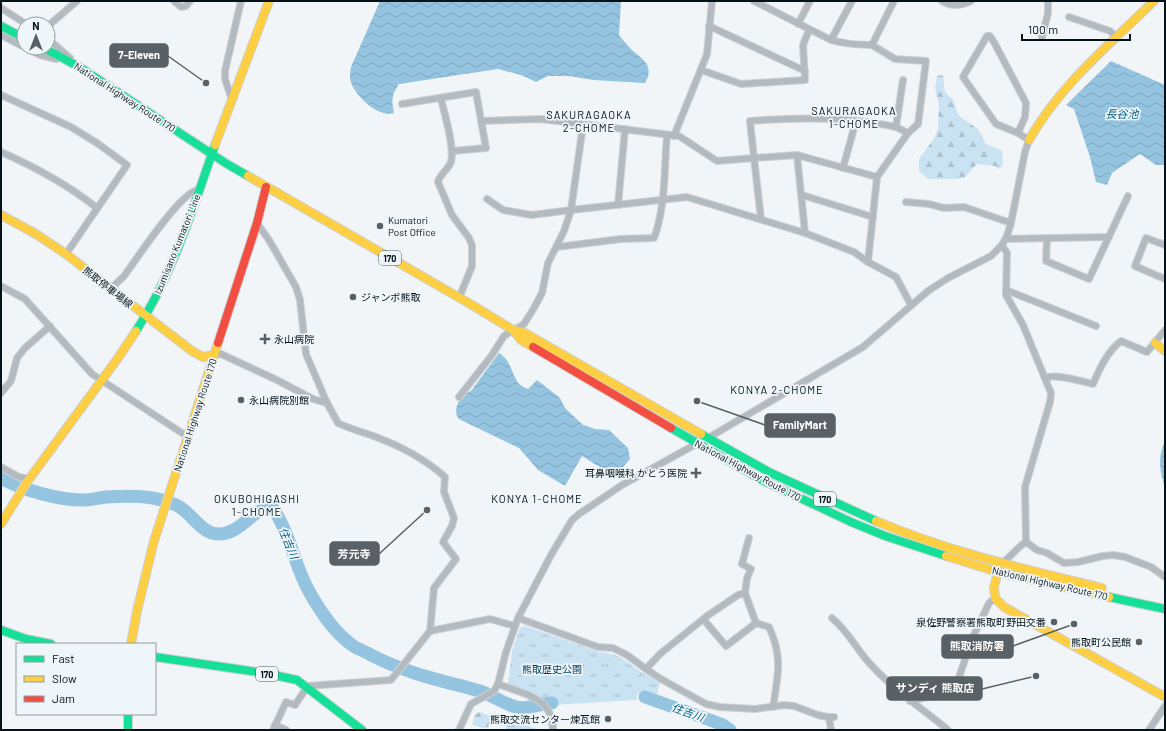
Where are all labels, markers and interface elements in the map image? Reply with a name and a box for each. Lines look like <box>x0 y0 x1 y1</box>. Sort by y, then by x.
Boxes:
north arrow <box>16 16 56 56</box>
scale bar <box>1022 16 1130 42</box>
text: N <box>32 19 40 32</box>
text: 100 m <box>1028 22 1058 36</box>
callout: 7-Eleven <box>110 44 168 67</box>
text: 7-Eleven <box>118 48 160 61</box>
street label: National Highway Route 170 <box>72 60 178 134</box>
district label: SAKURAGAOKA 1-CHOME <box>811 104 897 130</box>
water label: 長谷池 <box>1106 107 1139 120</box>
district label: SAKURAGAOKA 2-CHOME <box>546 108 632 134</box>
street label: Izumisano Kumatori Line <box>151 192 203 296</box>
place label: Kumatori Post Office <box>388 214 436 238</box>
marker: Kumatori Post Office <box>375 221 385 231</box>
road number: 170 <box>379 251 401 265</box>
street label: 熊取停車場線 <box>81 264 135 310</box>
place label: ジャンボ熊取 <box>361 291 421 303</box>
marker: ジャンボ熊取 <box>348 292 358 302</box>
marker: 永山病院 <box>259 333 271 345</box>
place label: 永山病院 <box>274 333 314 345</box>
street label: National Highway Route 170 <box>171 357 219 473</box>
district label: KONYA 2-CHOME <box>730 383 824 396</box>
place label: 永山病院別館 <box>249 394 309 406</box>
marker: 永山病院別館 <box>236 395 246 405</box>
callout: FamilyMart <box>765 414 835 437</box>
text: FamilyMart <box>773 418 827 431</box>
street label: National Highway Route 170 <box>693 437 803 503</box>
place label: 耳鼻咽喉科 かとう医院 <box>585 467 687 479</box>
marker: 耳鼻咽喉科 かとう医院 <box>690 467 702 479</box>
district label: OKUBOHIGASHI 1-CHOME <box>214 492 300 518</box>
district label: KONYA 1-CHOME <box>491 492 583 505</box>
road number: 170 <box>814 492 836 506</box>
water label: 住吉川 <box>277 525 302 562</box>
callout: 芳元寺 <box>330 542 379 565</box>
text: 芳元寺 <box>338 547 371 560</box>
street label: National Highway Route 170 <box>991 564 1109 602</box>
place label: 泉佐野警察署熊取町野田交番 <box>916 616 1046 628</box>
marker: 泉佐野警察署熊取町野田交番 <box>1049 617 1059 627</box>
callout: 熊取消防署 <box>942 635 1013 658</box>
place label: 熊取町公民館 <box>1071 636 1131 648</box>
marker: 熊取町公民館 <box>1134 637 1144 647</box>
text: 熊取消防署 <box>950 639 1005 652</box>
legend <box>16 643 156 715</box>
text: Fast <box>52 651 75 665</box>
park label: 熊取歴史公園 <box>522 663 582 675</box>
road number: 170 <box>256 667 278 681</box>
text: Slow <box>52 671 77 685</box>
callout: サンディ 熊取店 <box>887 677 982 700</box>
text: サンディ 熊取店 <box>896 681 974 694</box>
text: Jam <box>52 691 75 705</box>
water label: 住吉川 <box>670 700 707 724</box>
place label: 熊取交流センター煉瓦館 <box>490 713 600 725</box>
marker: 熊取交流センター煉瓦館 <box>603 714 613 724</box>

